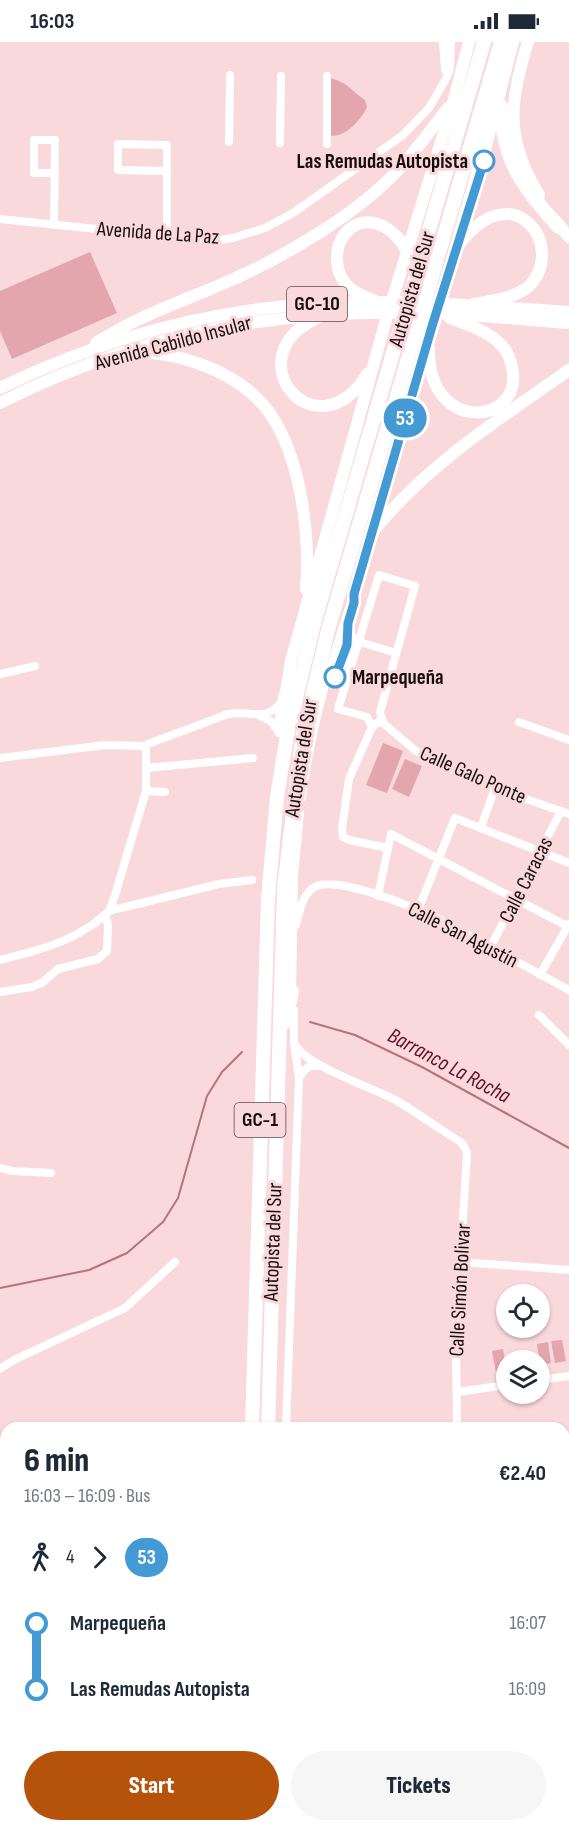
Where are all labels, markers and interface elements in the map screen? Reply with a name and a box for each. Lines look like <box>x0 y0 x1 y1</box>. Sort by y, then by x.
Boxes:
text: 16:03 <box>30 8 74 35</box>
place label: Las Remudas Autopista <box>296 149 468 174</box>
marker: Las Remudas Autopista <box>473 150 495 172</box>
street label: Avenida de La Paz <box>95 216 220 250</box>
street label: Autopista del Sur <box>383 228 440 351</box>
road number: GC-10 <box>287 287 347 321</box>
street label: Avenida Cabildo Insular <box>91 310 254 376</box>
line badge: 53 <box>378 398 432 437</box>
text: 53 <box>396 406 414 431</box>
place label: Marpequeña <box>352 665 444 690</box>
marker: Marpequeña <box>324 666 346 688</box>
street label: Autopista del Sur <box>279 697 323 820</box>
street label: Calle Galo Ponte <box>416 741 530 809</box>
street label: Calle Caracas <box>494 833 558 927</box>
street label: Calle San Agustín <box>404 897 522 973</box>
water label: Barranco La Rocha <box>383 1022 515 1110</box>
road number: GC-1 <box>234 1103 286 1137</box>
street label: Autopista del Sur <box>258 1182 288 1303</box>
street label: Calle Simón Bolivar <box>444 1223 476 1357</box>
map controls <box>496 1284 550 1404</box>
button: locate <box>496 1284 550 1338</box>
button: layers <box>496 1350 550 1404</box>
text: 6 min <box>24 1441 89 1481</box>
text: €2.40 <box>499 1460 546 1487</box>
text: 16:03 – 16:09 · Bus <box>24 1484 150 1508</box>
icon: walk <box>24 1541 57 1574</box>
icon: forward <box>83 1541 116 1574</box>
text: 4 <box>66 1545 74 1569</box>
text: 53 <box>137 1545 156 1570</box>
text: Marpequeña <box>70 1610 166 1637</box>
text: 16:07 <box>510 1611 546 1635</box>
text: Las Remudas Autopista <box>70 1676 250 1703</box>
text: 16:09 <box>509 1677 546 1701</box>
button: Start <box>24 1751 279 1820</box>
button: Tickets <box>291 1751 546 1820</box>

